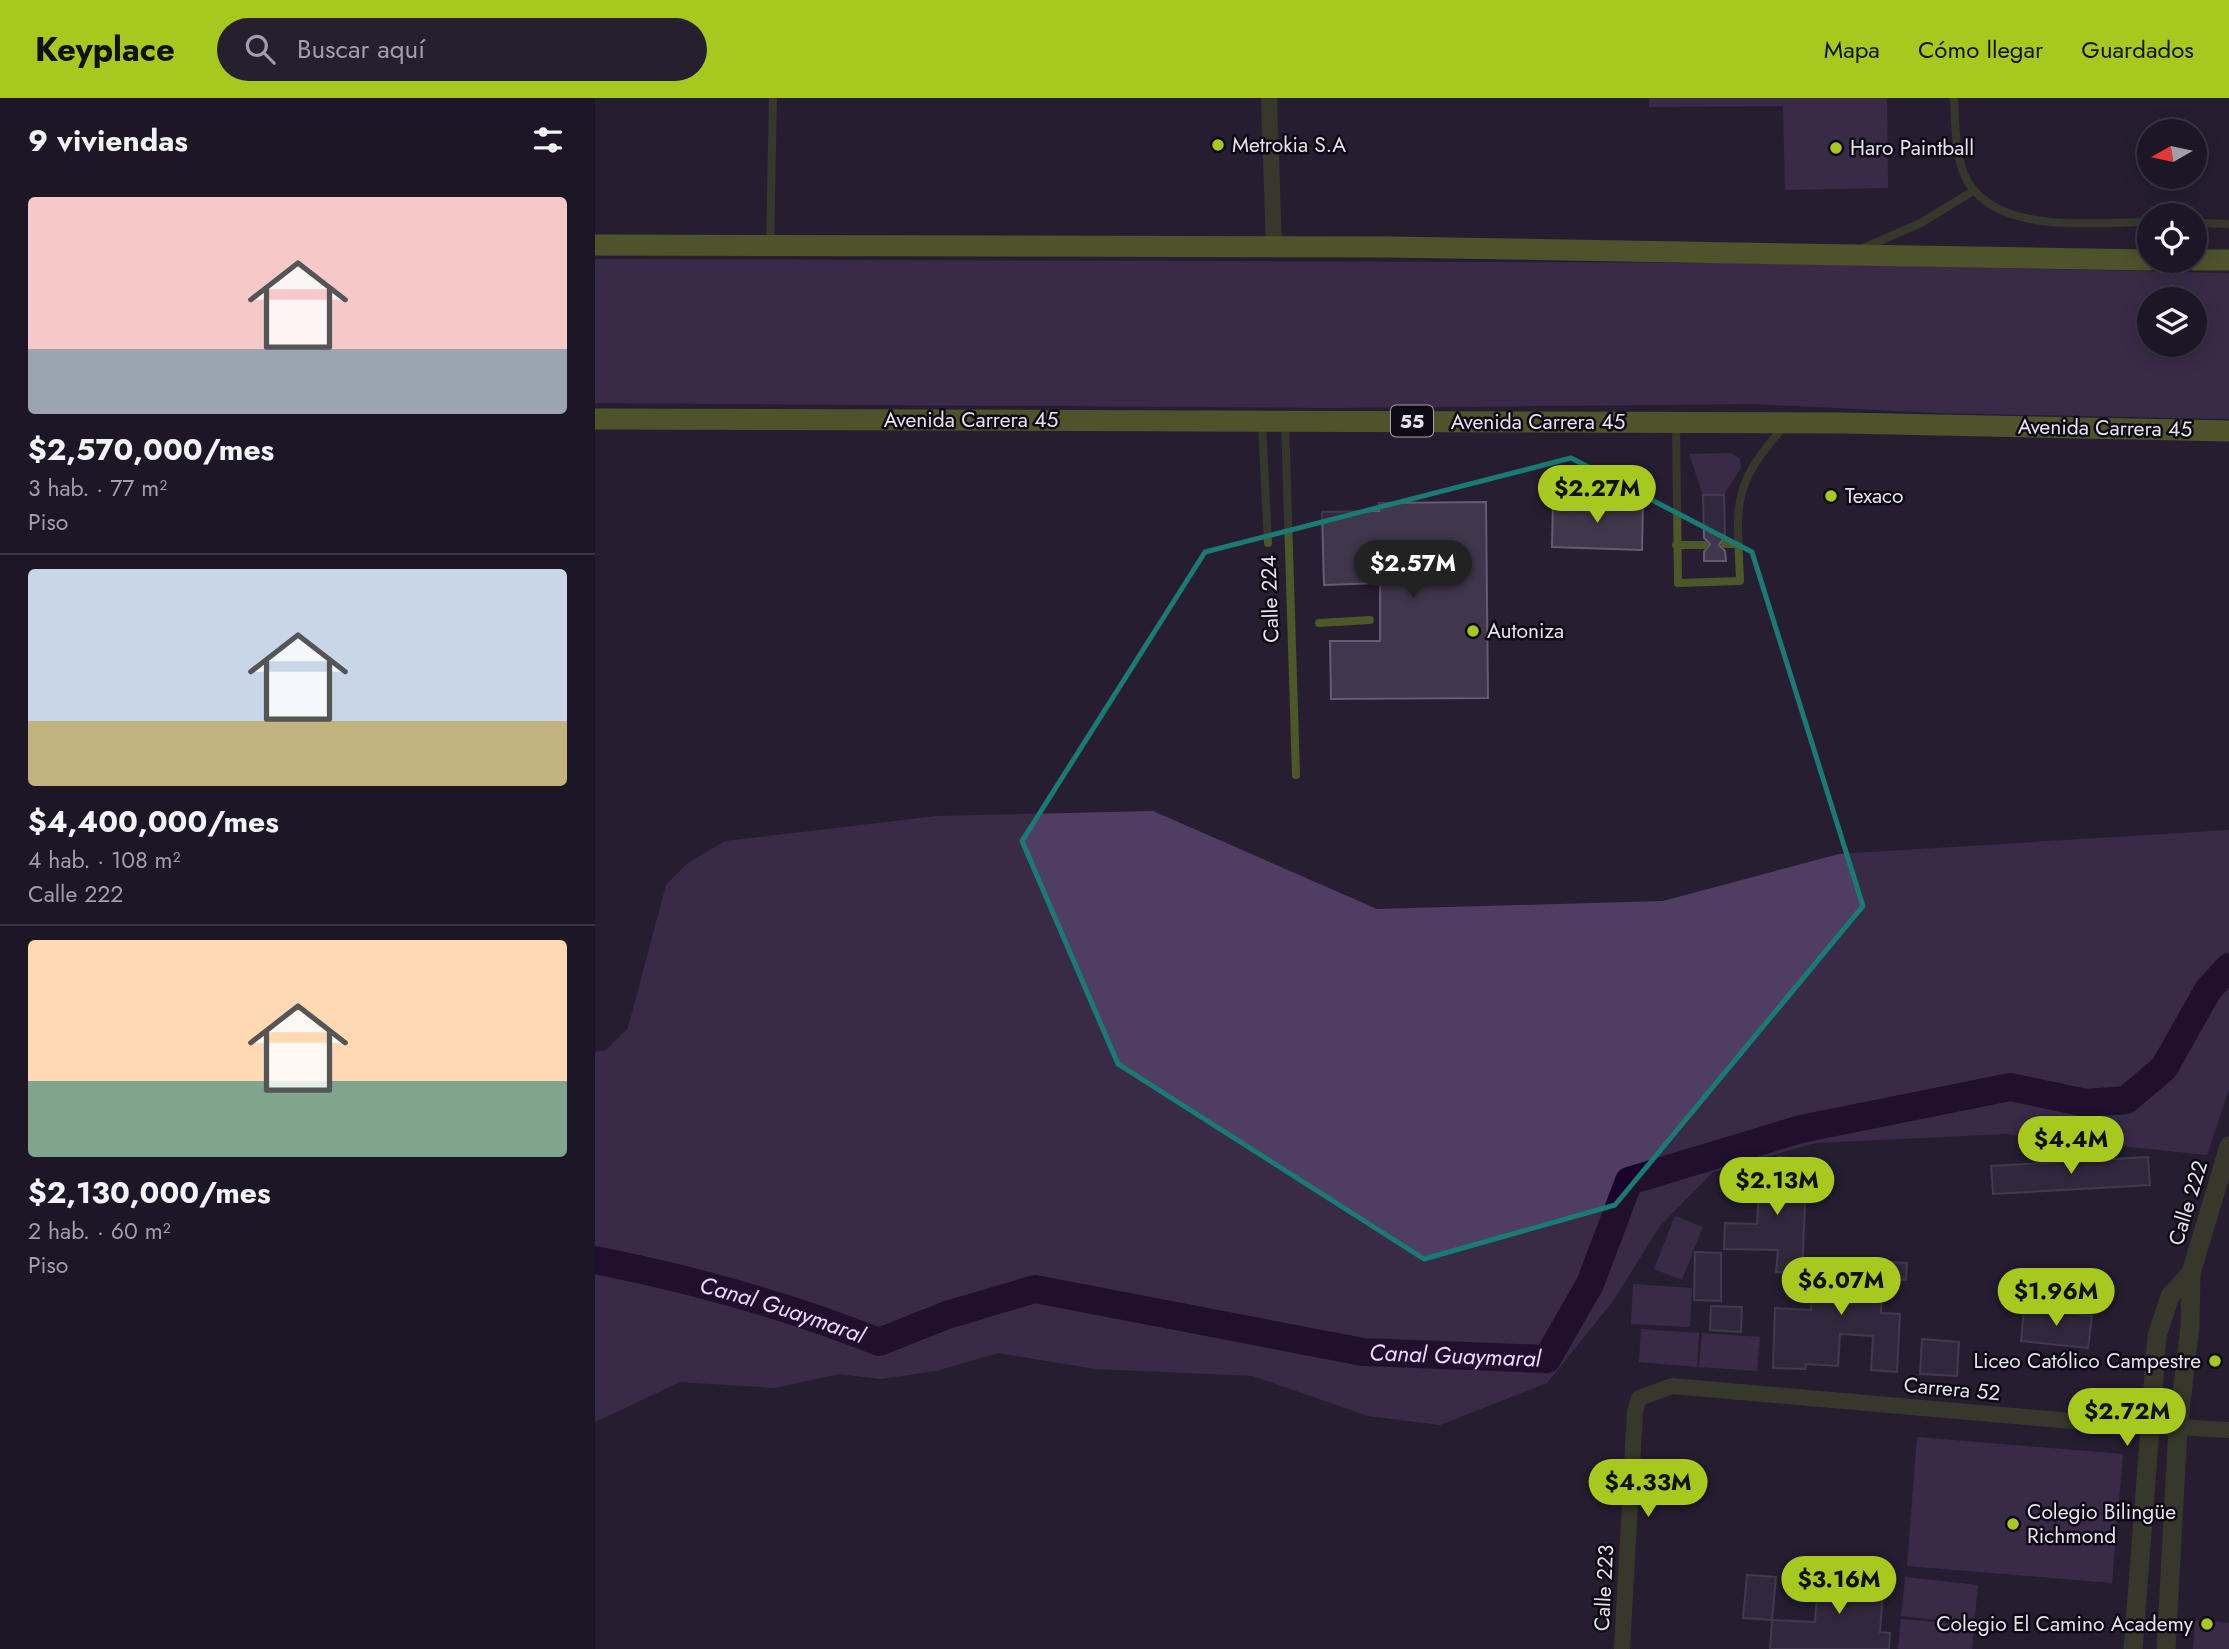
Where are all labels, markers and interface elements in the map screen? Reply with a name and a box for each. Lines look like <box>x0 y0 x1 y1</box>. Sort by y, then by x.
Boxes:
search box <box>217 18 707 81</box>
text: Keyplace <box>35 26 175 73</box>
icon: search <box>241 30 279 68</box>
text: Buscar aquí <box>297 30 425 68</box>
text: Mapa <box>1824 32 1880 67</box>
text: Cómo llegar <box>1918 32 2043 67</box>
text: Guardados <box>2081 32 2194 67</box>
text: 9 viviendas <box>28 119 188 162</box>
north arrow <box>2137 119 2207 189</box>
map controls <box>2137 119 2207 357</box>
icon: filters <box>529 121 567 159</box>
place label: Metrokia S.A <box>1232 130 1346 160</box>
place label: Haro Paintball <box>1850 133 1974 163</box>
marker: Metrokia S.A <box>1210 137 1226 153</box>
marker: Haro Paintball <box>1828 140 1844 156</box>
button: locate <box>2137 203 2207 273</box>
icon: home <box>235 242 361 368</box>
button: layers <box>2137 287 2207 357</box>
street label: Avenida Carrera 45 <box>884 405 1058 435</box>
road number: 55 <box>1391 406 1433 436</box>
street label: Avenida Carrera 45 <box>1451 407 1625 437</box>
street label: Avenida Carrera 45 <box>2018 411 2192 445</box>
text: $2,570,000/mes <box>28 428 274 471</box>
pin: $2.27M <box>1540 466 1654 525</box>
text: 3 hab. · 77 m² <box>28 471 167 505</box>
text: $2.27M <box>1554 471 1640 505</box>
place label: Texaco <box>1845 481 1904 511</box>
marker: Texaco <box>1823 488 1839 504</box>
text: Piso <box>28 505 68 539</box>
pin: $2.57M <box>1356 540 1470 600</box>
text: $2.57M <box>1370 546 1456 580</box>
street label: Calle 224 <box>1253 555 1287 643</box>
icon: home <box>235 614 361 740</box>
place label: Autoniza <box>1487 616 1564 646</box>
marker: Autoniza <box>1465 623 1481 639</box>
text: $4,400,000/mes <box>28 800 279 843</box>
text: 4 hab. · 108 m² <box>28 843 181 877</box>
text: Calle 222 <box>28 877 123 911</box>
icon: home <box>235 985 361 1111</box>
pin: $4.4M <box>2022 1116 2120 1176</box>
text: $4.4M <box>2034 1122 2108 1156</box>
street label: Calle 222 <box>2161 1157 2215 1249</box>
pin: $2.13M <box>1720 1158 1834 1217</box>
text: $2.13M <box>1735 1163 1819 1197</box>
text: $2,130,000/mes <box>28 1171 271 1214</box>
text: 2 hab. · 60 m² <box>28 1214 171 1248</box>
text: Piso <box>28 1248 68 1282</box>
pin: $6.07M <box>1784 1258 1898 1317</box>
text: $6.07M <box>1798 1263 1884 1297</box>
water label: Canal Guaymaral <box>696 1268 871 1352</box>
pin: $1.96M <box>1999 1268 2113 1328</box>
text: $1.96M <box>2014 1274 2098 1308</box>
water label: Canal Guaymaral <box>1369 1335 1542 1376</box>
place label: Liceo Católico Campestre <box>1974 1346 2201 1376</box>
marker: Liceo Católico Campestre <box>2207 1353 2223 1369</box>
street label: Carrera 52 <box>1902 1370 2002 1408</box>
pin: $2.72M <box>2070 1388 2184 1448</box>
text: $2.72M <box>2084 1394 2170 1428</box>
pin: $4.33M <box>1591 1460 1705 1519</box>
text: $4.33M <box>1605 1465 1691 1499</box>
place label: Colegio Bilingüe Richmond <box>2027 1497 2176 1551</box>
marker: Colegio Bilingüe Richmond <box>2005 1516 2021 1532</box>
street label: Calle 223 <box>1587 1544 1621 1632</box>
pin: $3.16M <box>1782 1556 1896 1616</box>
text: $3.16M <box>1797 1562 1881 1596</box>
place label: Colegio El Camino Academy <box>1936 1609 2194 1639</box>
marker: Colegio El Camino Academy <box>2199 1616 2215 1632</box>

